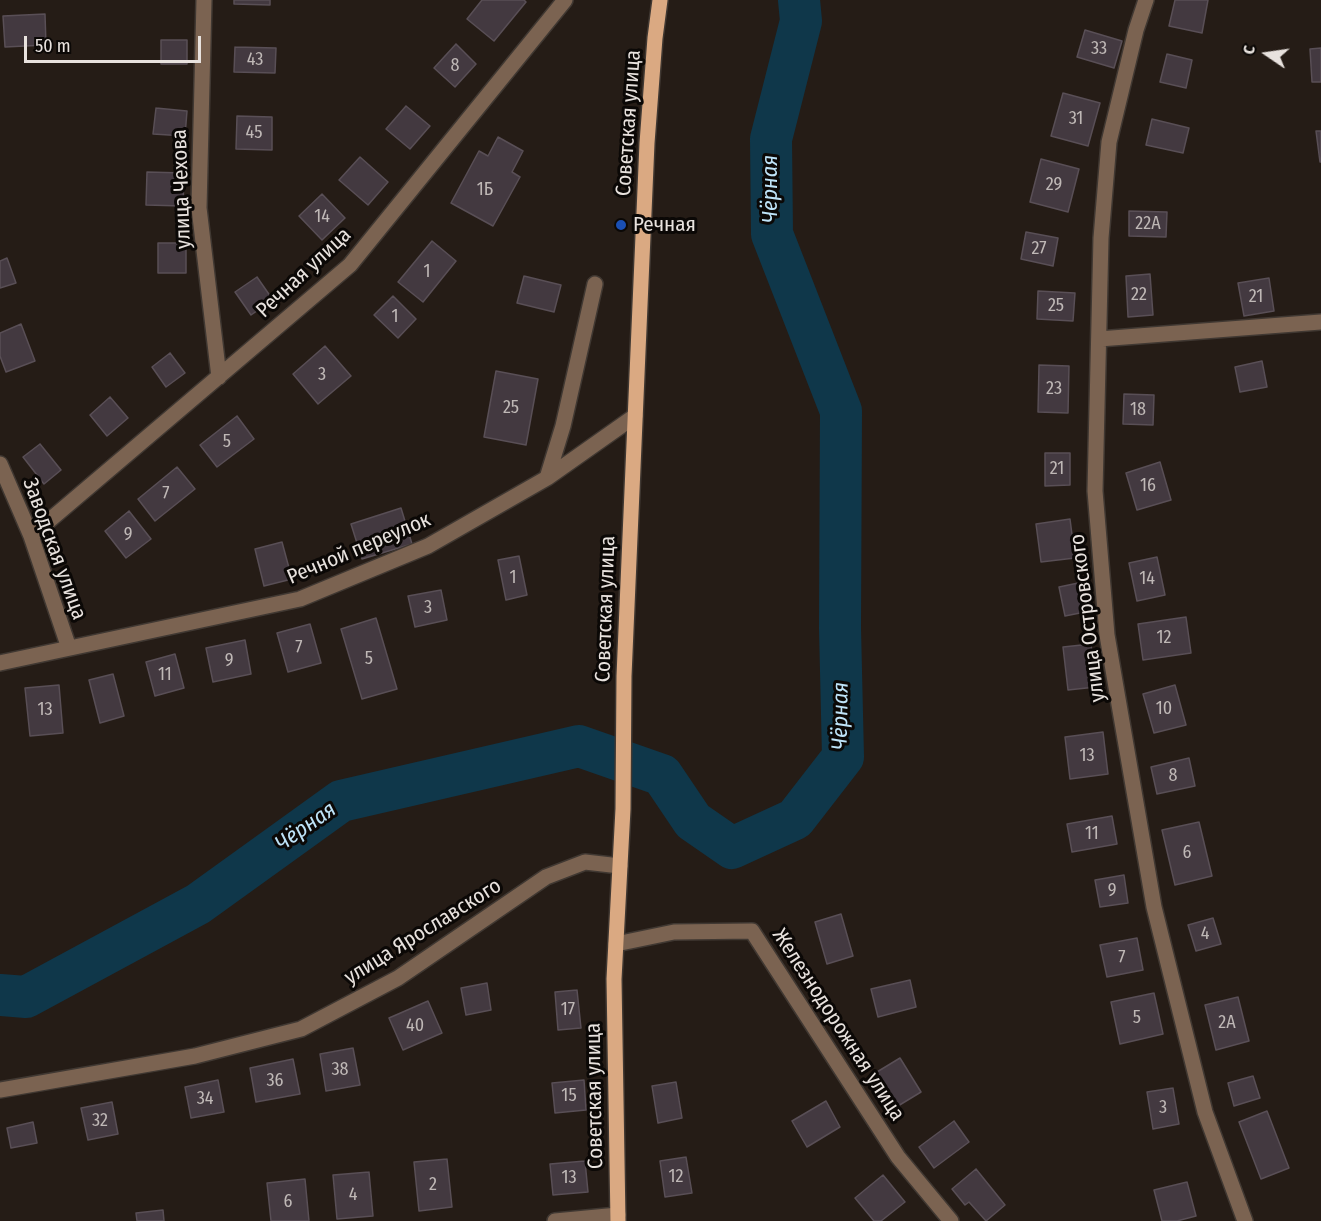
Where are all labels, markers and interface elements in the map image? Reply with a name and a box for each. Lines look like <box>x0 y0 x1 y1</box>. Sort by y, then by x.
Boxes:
scale bar <box>27 24 204 62</box>
north arrow <box>1237 24 1297 84</box>
text: 50 m <box>35 35 71 57</box>
house number: 33 <box>1091 38 1107 60</box>
text: С <box>1239 44 1259 56</box>
house number: 43 <box>247 49 263 71</box>
street label: Советская улица <box>611 49 647 197</box>
house number: 8 <box>451 55 459 77</box>
house number: 31 <box>1069 108 1083 130</box>
house number: 45 <box>246 122 262 144</box>
street label: улица Чехова <box>167 129 197 249</box>
water label: Чёрная <box>758 155 784 223</box>
house number: 29 <box>1046 174 1062 196</box>
house number: 1Б <box>477 179 493 201</box>
house number: 14 <box>314 206 330 228</box>
place label: Речная <box>633 212 696 238</box>
house number: 22А <box>1135 213 1161 235</box>
marker: Речная <box>614 218 628 232</box>
street label: Речная улица <box>251 223 357 323</box>
house number: 27 <box>1031 238 1047 260</box>
house number: 1 <box>423 261 431 283</box>
house number: 22 <box>1131 284 1147 306</box>
house number: 21 <box>1249 286 1263 308</box>
house number: 25 <box>1048 295 1064 317</box>
house number: 1 <box>391 306 399 328</box>
house number: 3 <box>318 364 326 386</box>
house number: 23 <box>1046 378 1062 400</box>
house number: 25 <box>503 397 519 419</box>
house number: 18 <box>1130 399 1146 421</box>
house number: 5 <box>223 431 231 453</box>
house number: 21 <box>1050 458 1064 480</box>
street label: Заводская улица <box>17 475 91 623</box>
house number: 16 <box>1140 475 1156 497</box>
house number: 7 <box>162 483 170 505</box>
street label: Речной переулок <box>284 507 434 591</box>
house number: 9 <box>124 524 132 546</box>
street label: улица Островского <box>1065 532 1111 704</box>
street label: Советская улица <box>591 535 621 683</box>
house number: 1 <box>509 567 517 589</box>
house number: 14 <box>1139 568 1155 590</box>
house number: 3 <box>424 597 432 619</box>
house number: 12 <box>1157 627 1171 649</box>
house number: 7 <box>295 637 303 659</box>
house number: 5 <box>365 648 373 670</box>
house number: 9 <box>225 650 233 672</box>
house number: 11 <box>158 664 172 686</box>
water label: Чёрная <box>827 682 855 750</box>
house number: 10 <box>1156 698 1172 720</box>
house number: 13 <box>37 699 53 721</box>
house number: 13 <box>1079 745 1095 767</box>
house number: 8 <box>1169 765 1177 787</box>
water label: Чёрная <box>271 797 341 857</box>
house number: 11 <box>1085 823 1099 845</box>
house number: 6 <box>1183 842 1191 864</box>
street label: улица Ярославского <box>340 874 506 990</box>
house number: 9 <box>1108 880 1116 902</box>
house number: 4 <box>1201 923 1209 945</box>
street label: Железнодорожная улица <box>766 924 910 1126</box>
house number: 7 <box>1118 947 1126 969</box>
house number: 17 <box>561 999 575 1021</box>
house number: 5 <box>1133 1007 1141 1029</box>
house number: 2А <box>1218 1012 1236 1034</box>
house number: 40 <box>406 1015 424 1037</box>
street label: Советская улица <box>581 1023 609 1169</box>
house number: 38 <box>331 1059 349 1081</box>
house number: 36 <box>266 1070 284 1092</box>
house number: 15 <box>561 1085 577 1107</box>
house number: 34 <box>197 1088 213 1110</box>
house number: 3 <box>1159 1097 1167 1119</box>
house number: 32 <box>92 1110 108 1132</box>
house number: 12 <box>669 1166 683 1188</box>
house number: 13 <box>561 1167 577 1189</box>
house number: 2 <box>429 1174 437 1196</box>
house number: 4 <box>349 1184 357 1206</box>
house number: 6 <box>284 1191 292 1213</box>

